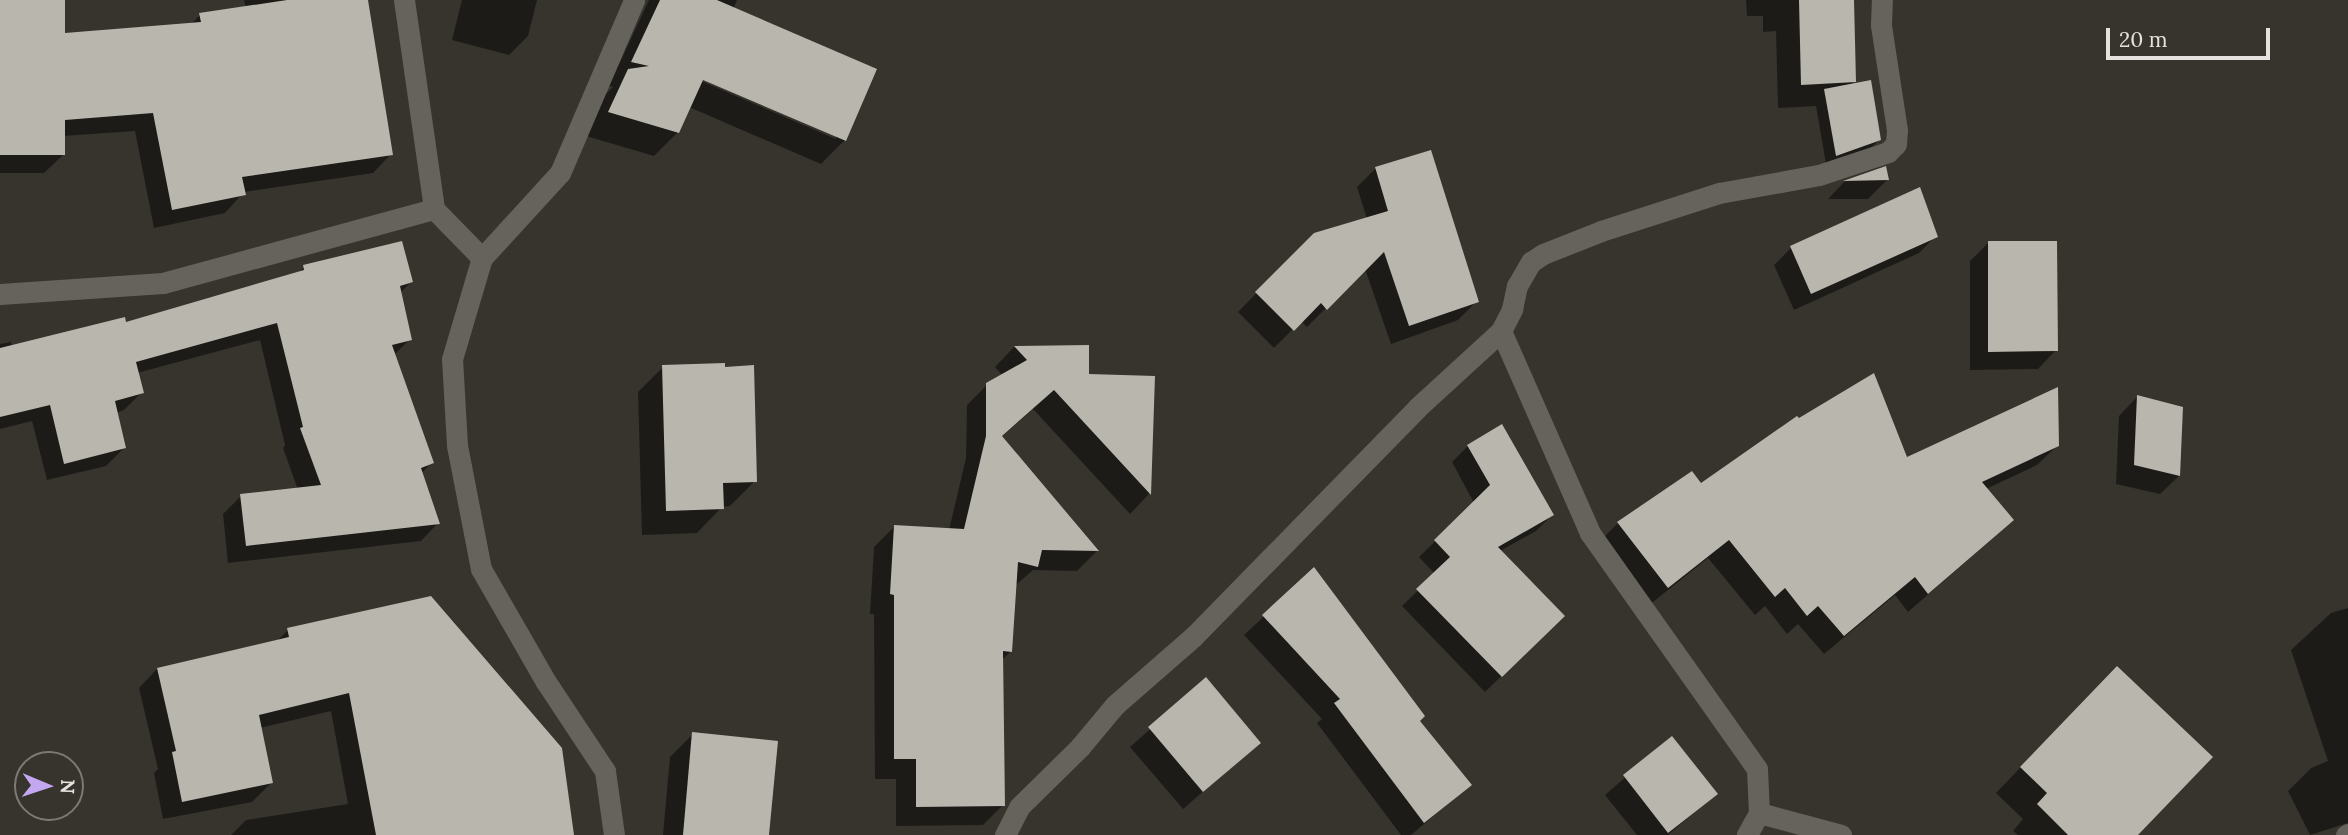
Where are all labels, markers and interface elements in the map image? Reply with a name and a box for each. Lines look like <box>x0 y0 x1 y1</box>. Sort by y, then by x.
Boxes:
scale bar <box>2110 14 2274 58</box>
text: 20 m <box>2119 26 2168 53</box>
north arrow <box>14 751 84 821</box>
text: N <box>56 779 80 794</box>

